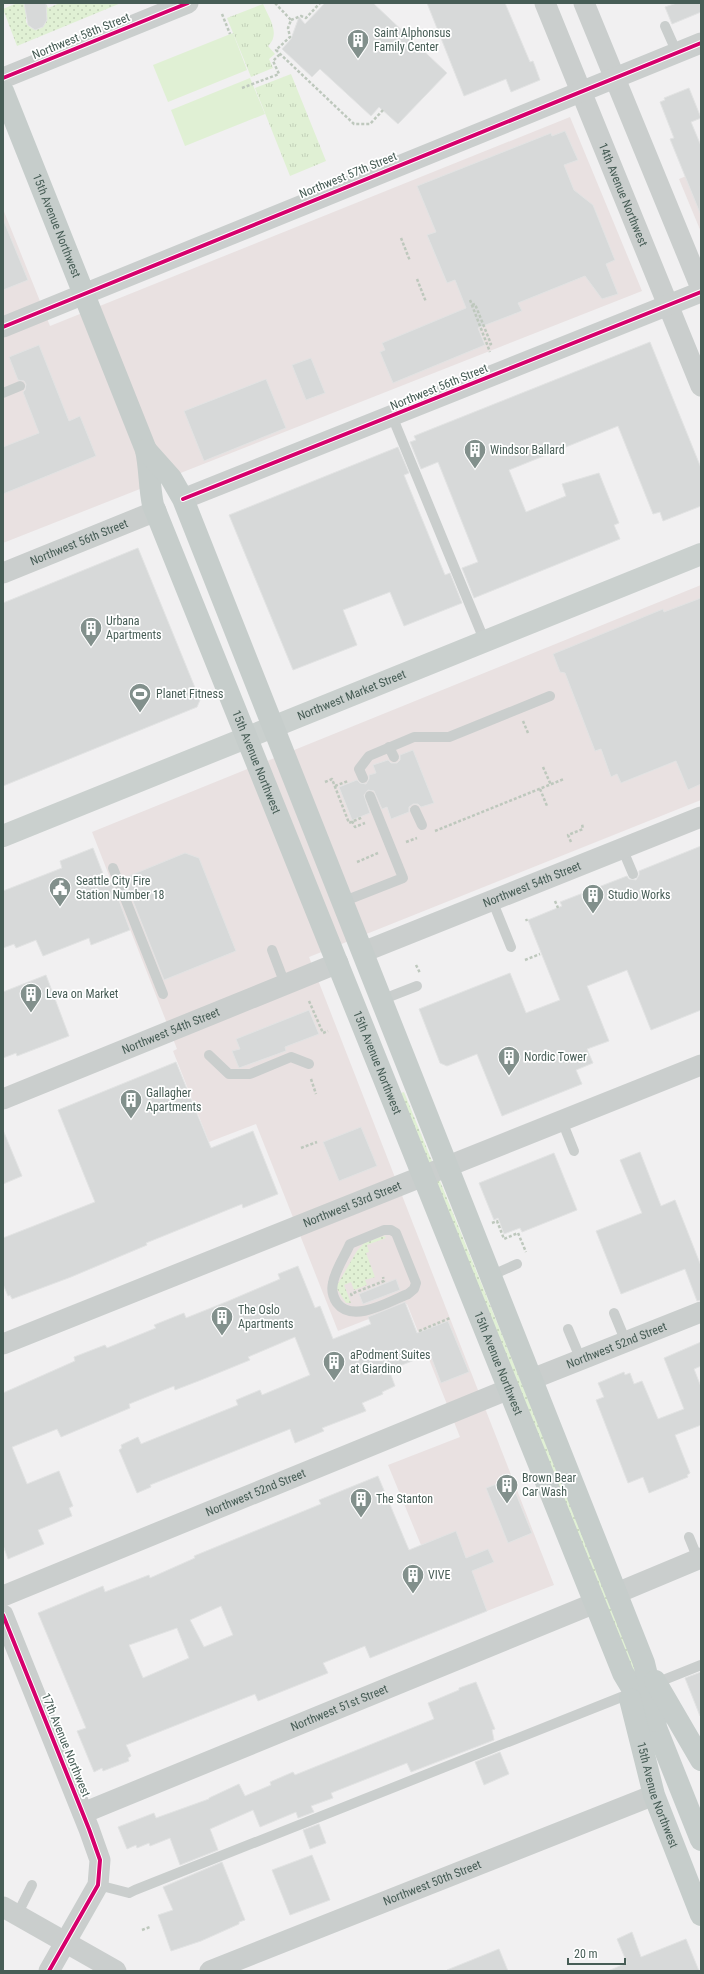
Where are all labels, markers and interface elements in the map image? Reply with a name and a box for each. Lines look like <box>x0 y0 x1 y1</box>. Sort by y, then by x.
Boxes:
street label: Northwest 58th Street <box>30 10 132 62</box>
place label: Saint Alphonsus Family Center <box>374 26 451 54</box>
building icon: Saint Alphonsus Family Center <box>345 27 371 60</box>
street label: 14th Avenue Northwest <box>596 141 651 249</box>
street label: Northwest 57th Street <box>297 149 399 201</box>
street label: 15th Avenue Northwest <box>30 172 84 280</box>
street label: Northwest 56th Street <box>388 361 490 413</box>
building icon: Windsor Ballard <box>462 437 488 470</box>
place label: Windsor Ballard <box>490 443 565 457</box>
street label: Northwest 56th Street <box>28 516 130 568</box>
place label: Urbana Apartments <box>106 614 162 642</box>
building icon: Urbana Apartments <box>78 615 104 648</box>
street label: Northwest Market Street <box>295 667 408 723</box>
sports icon: Planet Fitness <box>127 681 153 714</box>
place label: Planet Fitness <box>156 687 223 701</box>
street label: 15th Avenue Northwest <box>229 708 284 816</box>
street label: Northwest 54th Street <box>481 859 583 910</box>
place label: Seattle City Fire Station Number 18 <box>76 874 165 902</box>
public building icon: Seattle City Fire Station Number 18 <box>47 875 73 908</box>
building icon: Studio Works <box>580 882 606 915</box>
place label: Studio Works <box>608 888 671 902</box>
building icon: Leva on Market <box>18 981 44 1014</box>
place label: Leva on Market <box>46 987 119 1001</box>
street label: Northwest 54th Street <box>120 1005 222 1057</box>
street label: 15th Avenue Northwest <box>350 1009 405 1117</box>
building icon: Nordic Tower <box>496 1044 522 1077</box>
place label: Nordic Tower <box>524 1050 587 1064</box>
place label: Gallagher Apartments <box>146 1086 202 1114</box>
building icon: Gallagher Apartments <box>118 1087 144 1120</box>
street label: Northwest 53rd Street <box>301 1178 404 1230</box>
place label: The Oslo Apartments <box>238 1303 294 1331</box>
building icon: The Oslo Apartments <box>209 1304 235 1337</box>
street label: 15th Avenue Northwest <box>471 1309 526 1418</box>
street label: Northwest 52nd Street <box>564 1319 669 1372</box>
place label: aPodment Suites at Giardino <box>350 1348 431 1376</box>
building icon: aPodment Suites at Giardino <box>321 1349 347 1382</box>
street label: Northwest 52nd Street <box>204 1466 308 1519</box>
place label: Brown Bear Car Wash <box>522 1471 576 1499</box>
building icon: Brown Bear Car Wash <box>494 1472 520 1505</box>
building icon: The Stanton <box>348 1486 374 1519</box>
place label: The Stanton <box>376 1492 433 1506</box>
building icon: VIVE <box>400 1562 426 1595</box>
place label: VIVE <box>428 1568 450 1582</box>
street label: Northwest 51st Street <box>289 1682 390 1734</box>
street label: 17th Avenue Northwest <box>39 1691 93 1799</box>
street label: 15th Avenue Northwest <box>634 1741 681 1850</box>
street label: Northwest 50th Street <box>381 1857 484 1909</box>
scale bar <box>568 1940 625 1966</box>
text: 20 m <box>574 1947 598 1961</box>

